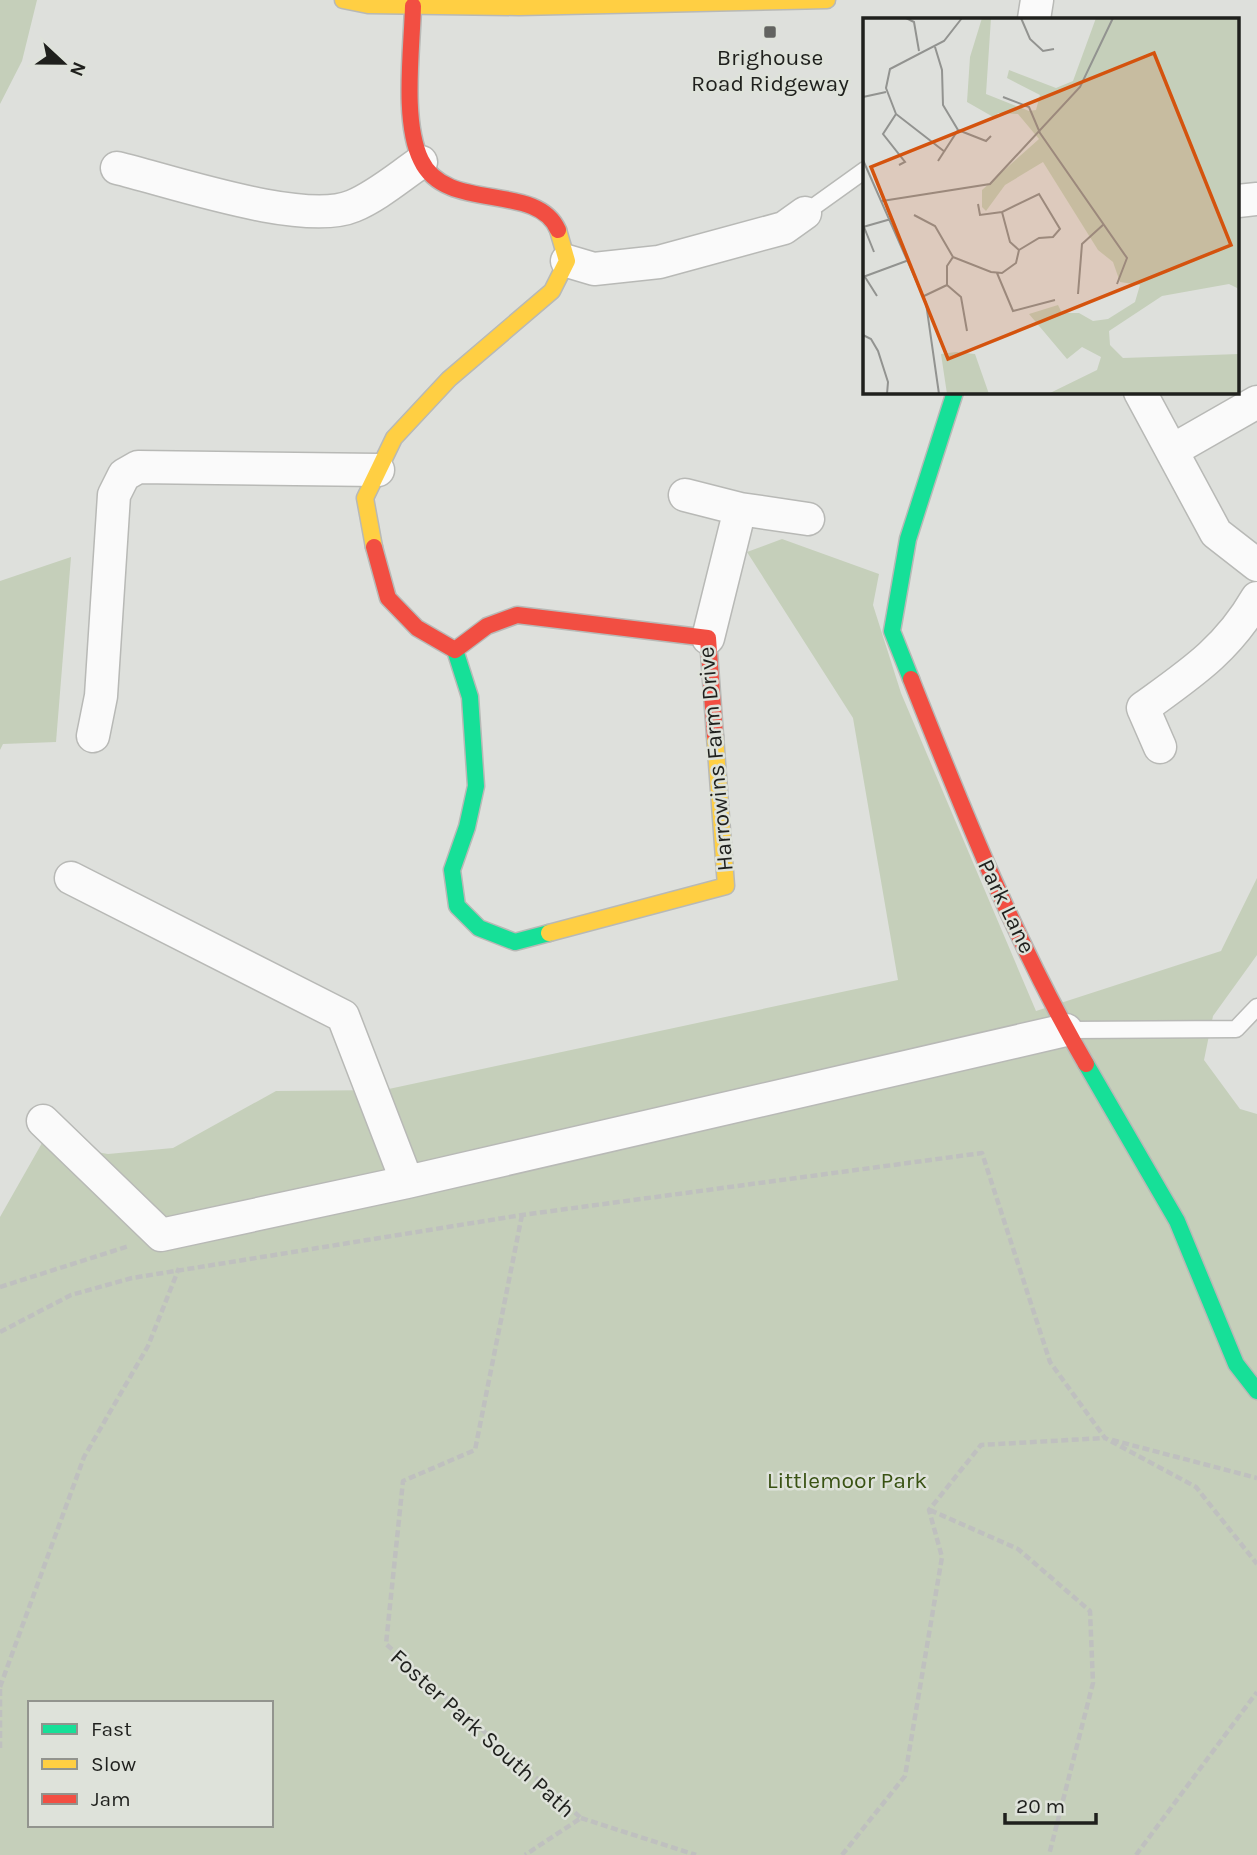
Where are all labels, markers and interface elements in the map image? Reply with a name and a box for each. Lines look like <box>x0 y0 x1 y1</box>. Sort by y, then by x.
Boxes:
inset map <box>863 18 1240 394</box>
marker: Brighouse Road Ridgeway <box>762 24 778 40</box>
north arrow <box>28 28 98 98</box>
place label: Brighouse Road Ridgeway <box>691 44 849 97</box>
text: N <box>65 59 91 79</box>
street label: Harrowins Farm Drive <box>692 646 739 872</box>
street label: Park Lane <box>972 855 1041 958</box>
park label: Littlemoor Park <box>767 1467 927 1494</box>
street label: Foster Park South Path <box>385 1643 580 1823</box>
legend <box>28 1701 273 1827</box>
text: Fast <box>91 1717 132 1741</box>
text: Slow <box>91 1752 136 1776</box>
scale bar <box>1005 1782 1096 1826</box>
text: Jam <box>91 1787 131 1811</box>
text: 20 m <box>1016 1794 1065 1818</box>

